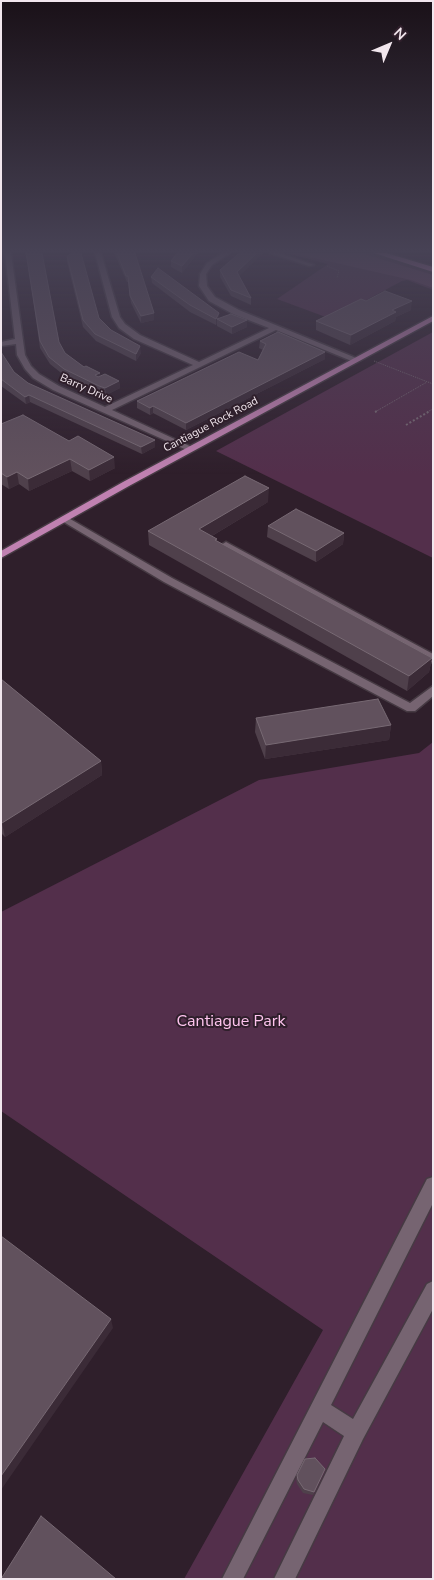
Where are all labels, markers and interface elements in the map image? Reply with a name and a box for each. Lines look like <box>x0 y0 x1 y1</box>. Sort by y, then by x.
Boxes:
north arrow <box>364 20 414 70</box>
text: N <box>390 24 410 44</box>
street label: Barry Drive <box>58 372 114 406</box>
street label: Cantiague Rock Road <box>161 394 261 456</box>
park label: Cantiague Park <box>177 1012 285 1032</box>

